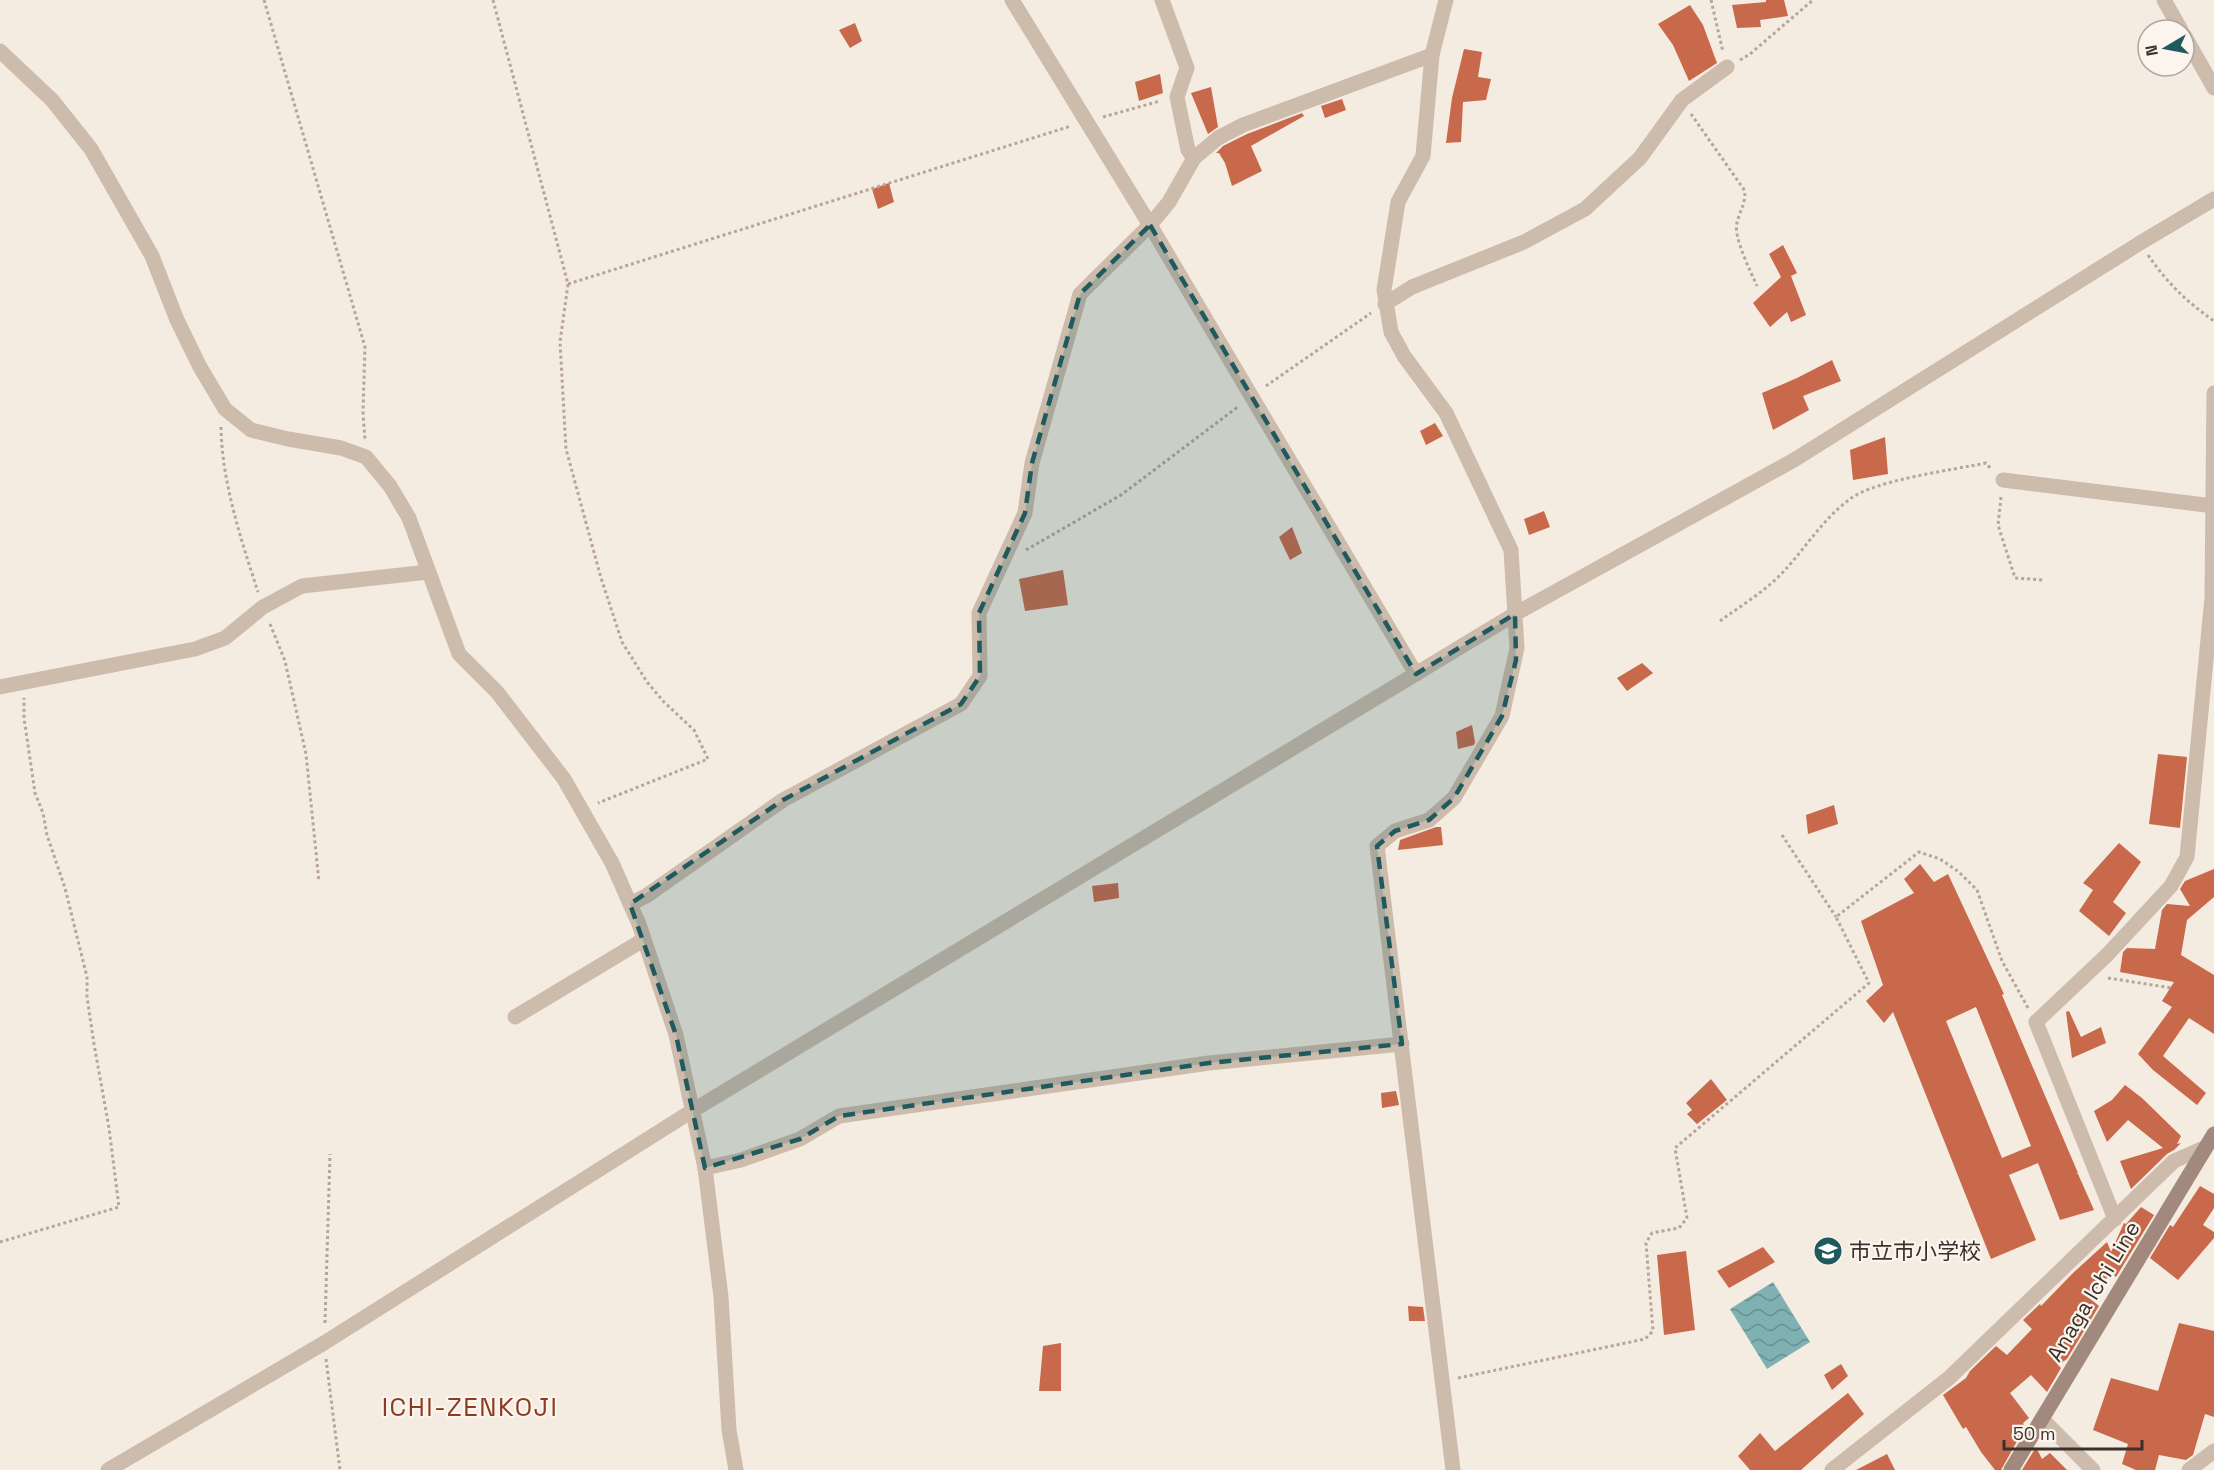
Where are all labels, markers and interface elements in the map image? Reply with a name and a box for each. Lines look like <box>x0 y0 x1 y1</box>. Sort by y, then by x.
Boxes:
north arrow <box>2136 18 2196 78</box>
text: N <box>2140 43 2163 58</box>
street label: Anaga Ichi Line <box>2040 1216 2146 1366</box>
school or university icon: 市立市小学校 <box>1812 1235 1844 1267</box>
place label: 市立市小学校 <box>1849 1237 1981 1265</box>
district label: ICHI-ZENKOJI <box>382 1390 558 1424</box>
scale bar <box>2004 1413 2142 1451</box>
text: 50 m <box>2013 1422 2055 1445</box>

